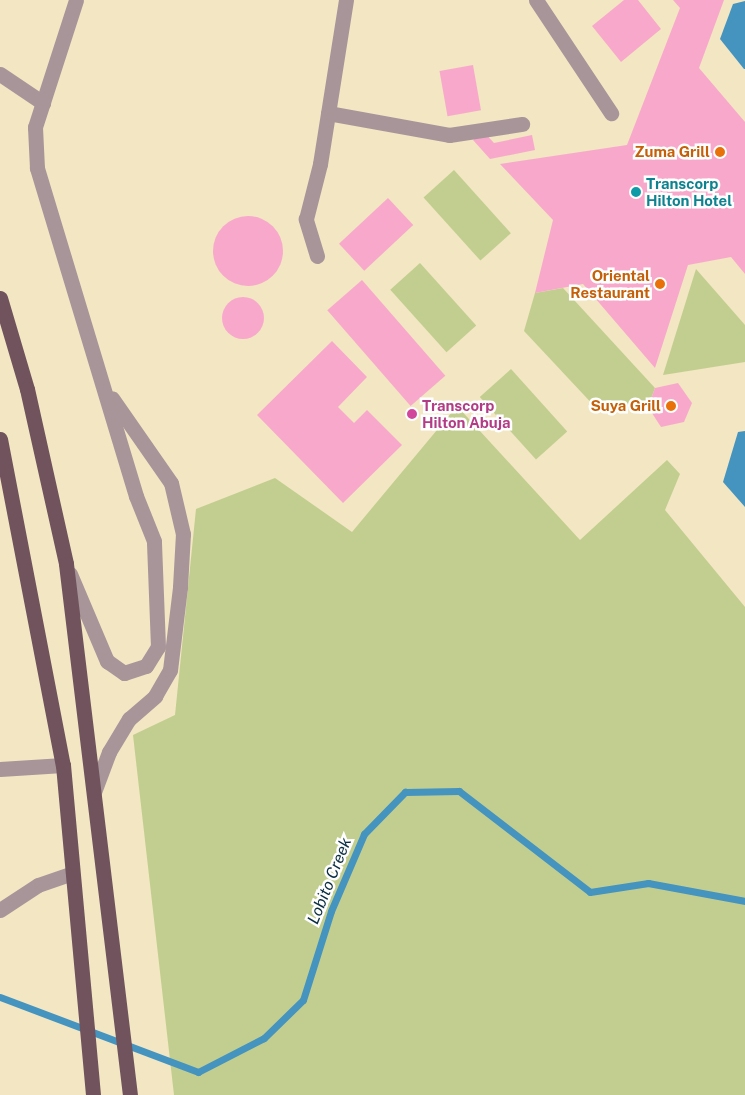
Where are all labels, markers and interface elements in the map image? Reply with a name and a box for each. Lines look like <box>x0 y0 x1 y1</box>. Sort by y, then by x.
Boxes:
place label: Zuma Grill <box>635 143 710 161</box>
marker: Zuma Grill <box>714 146 726 158</box>
place label: Transcorp Hilton Hotel <box>646 174 732 209</box>
marker: Transcorp Hilton Hotel <box>630 186 642 198</box>
place label: Oriental Restaurant <box>570 266 650 301</box>
marker: Oriental Restaurant <box>654 278 666 290</box>
place label: Transcorp Hilton Abuja <box>422 396 511 431</box>
place label: Suya Grill <box>590 397 661 415</box>
marker: Suya Grill <box>665 400 677 412</box>
marker: Transcorp Hilton Abuja <box>406 408 418 420</box>
water label: Lobito Creek <box>304 835 356 927</box>

